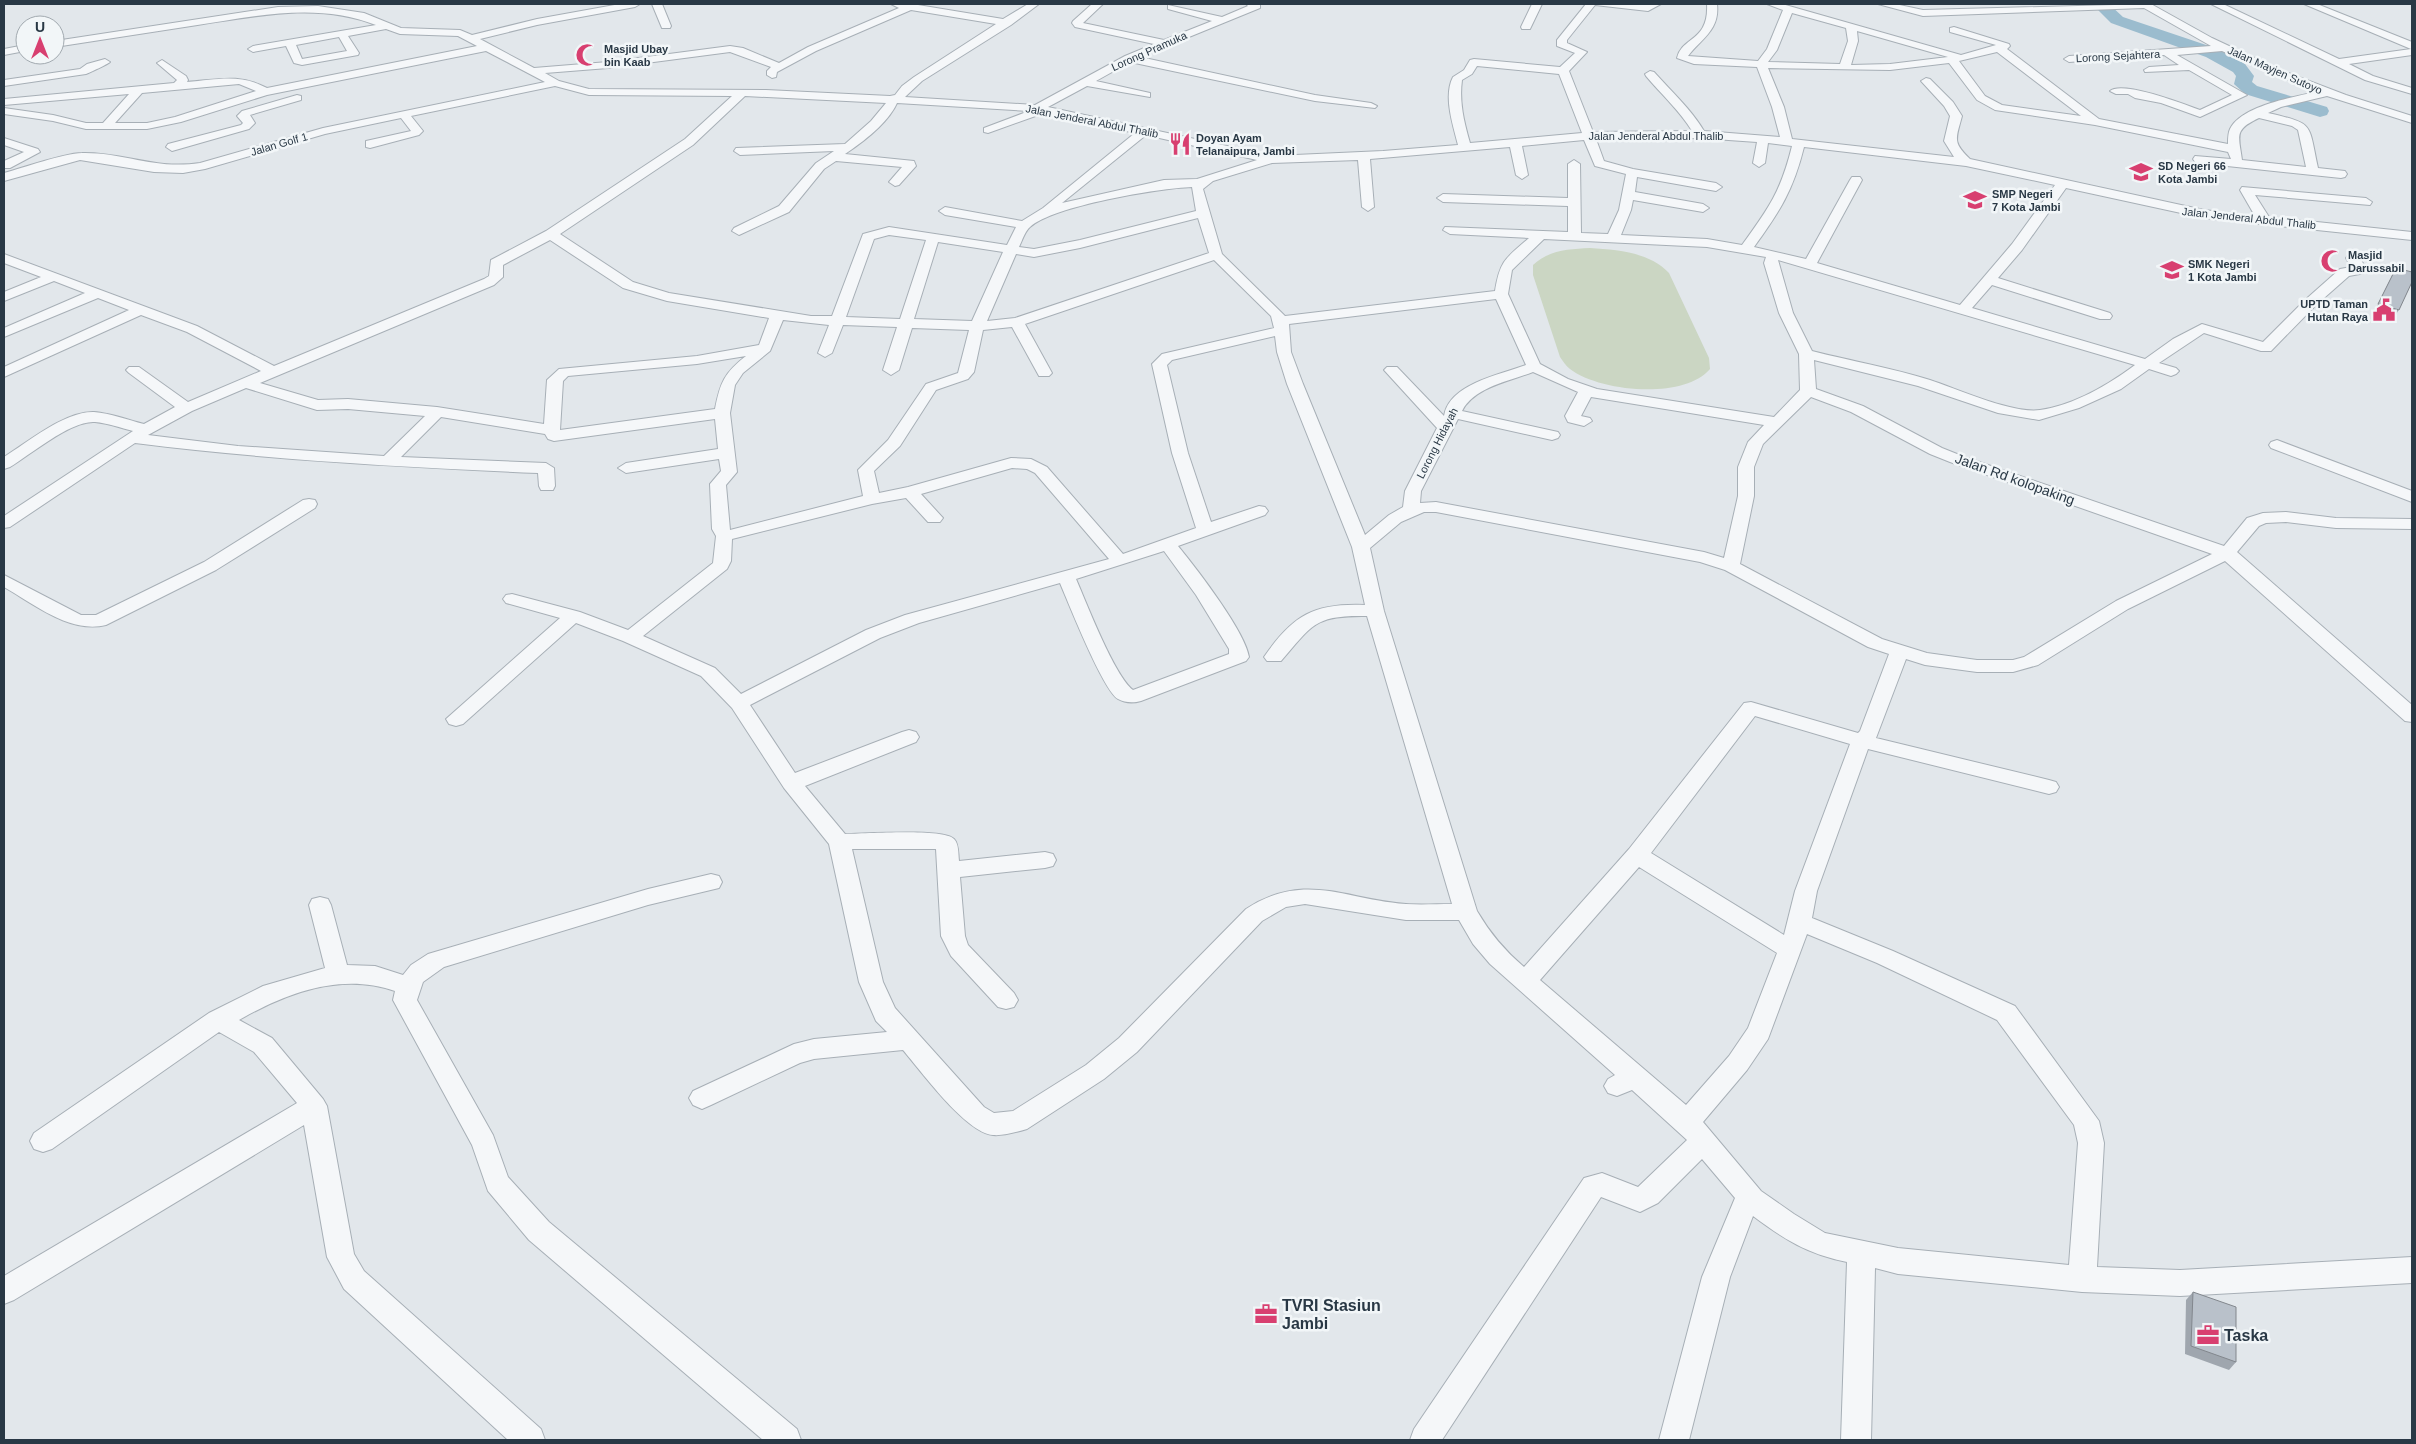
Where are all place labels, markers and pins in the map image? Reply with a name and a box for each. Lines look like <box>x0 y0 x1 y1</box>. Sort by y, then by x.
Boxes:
mosque icon: Masjid Ubay bin Kaab <box>574 42 600 68</box>
place label: Masjid Ubay bin Kaab <box>604 43 669 68</box>
restaurant icon: Doyan Ayam Telanaipura, Jambi <box>1167 131 1193 157</box>
place label: Doyan Ayam Telanaipura, Jambi <box>1196 132 1295 157</box>
school or university icon: SD Negeri 66 Kota Jambi <box>2128 159 2154 185</box>
place label: SD Negeri 66 Kota Jambi <box>2158 160 2226 185</box>
school or university icon: SMP Negeri 7 Kota Jambi <box>1962 187 1988 213</box>
place label: SMP Negeri 7 Kota Jambi <box>1992 188 2060 213</box>
mosque icon: Masjid Darussabil <box>2319 248 2345 274</box>
place label: Masjid Darussabil <box>2348 249 2404 274</box>
school or university icon: SMK Negeri 1 Kota Jambi <box>2159 257 2185 283</box>
place label: SMK Negeri 1 Kota Jambi <box>2188 258 2256 283</box>
public building icon: UPTD Taman Hutan Raya <box>2371 297 2397 323</box>
place label: UPTD Taman Hutan Raya <box>2300 298 2369 323</box>
place label: TVRI Stasiun Jambi <box>1282 1297 1381 1332</box>
office icon: TVRI Stasiun Jambi <box>1253 1301 1279 1327</box>
office icon: Taska <box>2195 1322 2221 1348</box>
place label: Taska <box>2224 1327 2268 1344</box>

